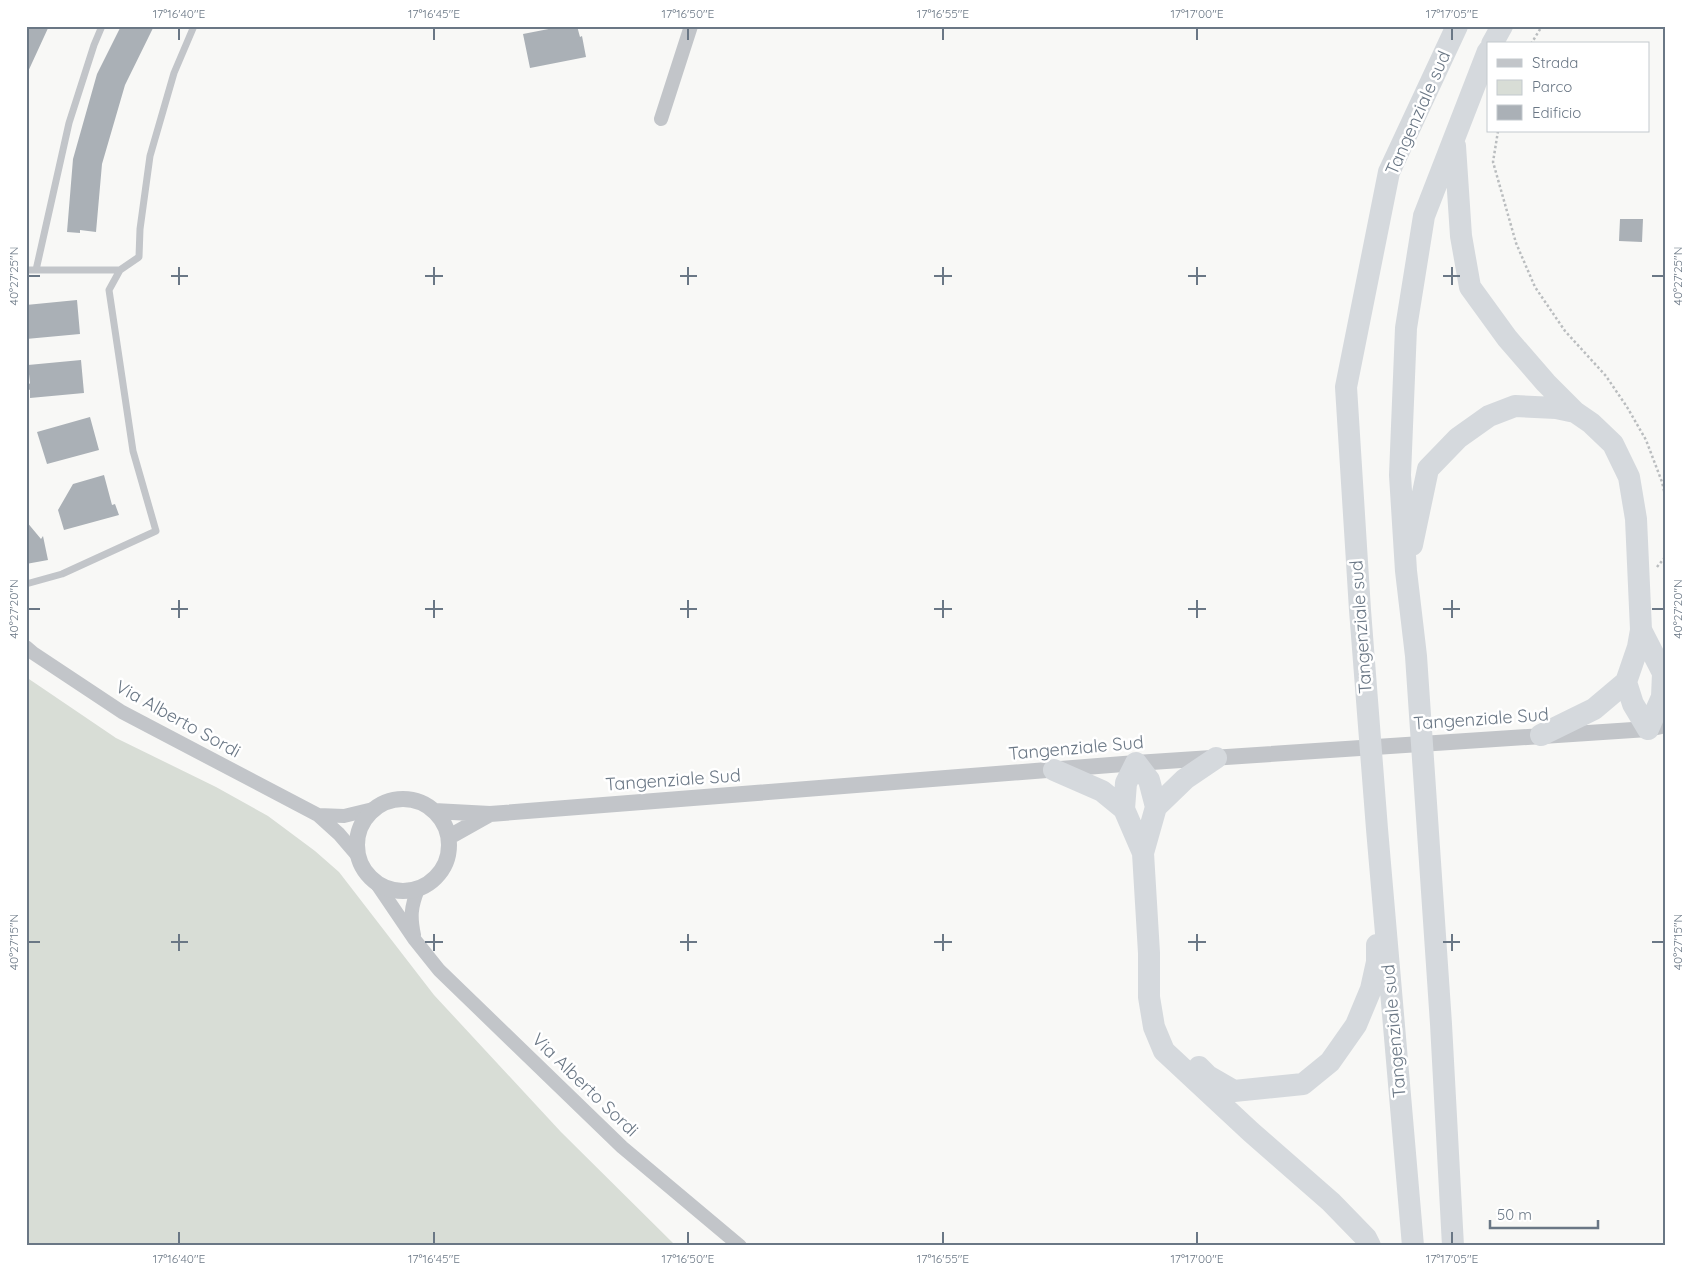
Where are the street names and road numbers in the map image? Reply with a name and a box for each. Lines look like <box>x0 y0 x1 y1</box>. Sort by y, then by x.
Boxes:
street label: Tangenziale sud <box>1380 47 1455 179</box>
street label: Tangenziale sud <box>1344 559 1377 695</box>
street label: Via Alberto Sordi <box>112 675 245 762</box>
street label: Tangenziale Sud <box>1413 702 1549 735</box>
street label: Tangenziale Sud <box>1007 730 1144 765</box>
street label: Tangenziale Sud <box>605 763 741 796</box>
street label: Tangenziale sud <box>1376 963 1411 1099</box>
street label: Via Alberto Sordi <box>527 1028 644 1141</box>

